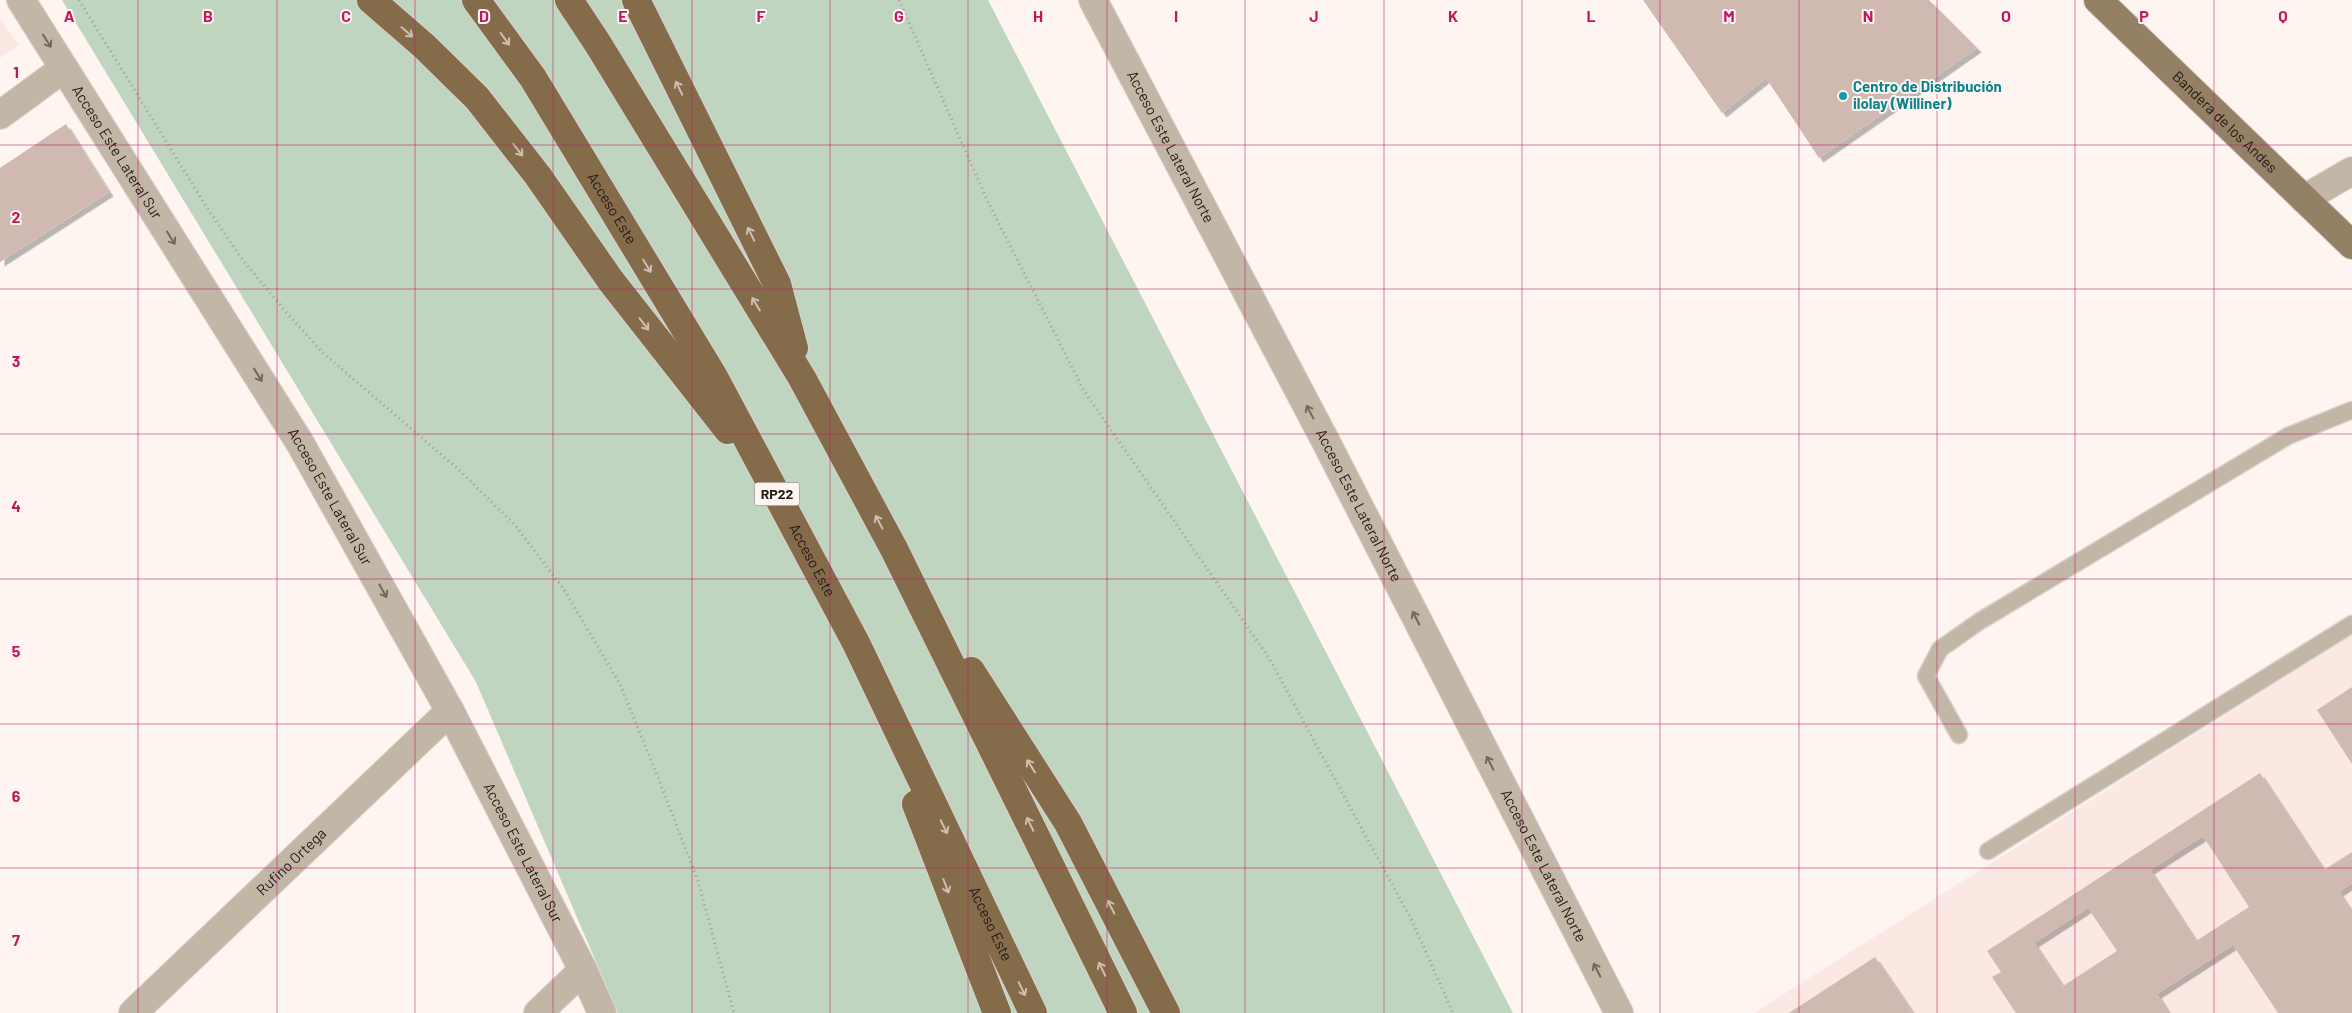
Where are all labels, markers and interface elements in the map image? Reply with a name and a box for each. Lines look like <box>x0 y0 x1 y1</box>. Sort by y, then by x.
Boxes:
text: A <box>64 6 75 25</box>
text: B <box>203 6 213 25</box>
text: C <box>341 6 351 25</box>
text: D <box>479 6 489 25</box>
text: E <box>618 6 628 25</box>
text: F <box>757 6 766 25</box>
text: G <box>894 6 904 25</box>
text: H <box>1033 6 1043 25</box>
text: I <box>1174 6 1178 25</box>
text: J <box>1309 6 1319 25</box>
text: K <box>1448 6 1458 25</box>
text: L <box>1586 6 1596 25</box>
text: M <box>1723 6 1735 25</box>
text: N <box>1863 6 1873 25</box>
text: O <box>2001 6 2011 25</box>
text: P <box>2139 6 2149 25</box>
text: Q <box>2278 6 2288 25</box>
one-way arrow <box>401 26 414 38</box>
one-way arrow <box>500 32 510 46</box>
one-way arrow <box>43 34 53 48</box>
text: 1 <box>13 62 19 81</box>
street label: Acceso Este Lateral Norte <box>1124 67 1219 226</box>
street label: Bandera de los Andes <box>2169 67 2282 176</box>
place label: Centro de Distribución ilolay (Williner) <box>1853 77 2002 112</box>
one-way arrow <box>674 81 683 96</box>
street label: Acceso Este Lateral Sur <box>69 82 167 222</box>
marker: Centro de Distribución ilolay (Williner) <box>1837 90 1849 102</box>
one-way arrow <box>513 143 524 156</box>
street label: Acceso Este <box>584 169 641 247</box>
text: 2 <box>12 207 21 226</box>
one-way arrow <box>746 226 756 241</box>
one-way arrow <box>167 230 177 244</box>
one-way arrow <box>643 258 653 272</box>
one-way arrow <box>751 297 761 311</box>
one-way arrow <box>639 317 650 330</box>
text: 3 <box>12 351 20 370</box>
one-way arrow <box>253 368 263 382</box>
one-way arrow <box>1305 404 1315 419</box>
street label: Acceso Este Lateral Sur <box>285 424 377 568</box>
street label: Acceso Este Lateral Norte <box>1313 425 1406 585</box>
road number: RP22 <box>754 482 800 506</box>
text: 4 <box>11 496 21 515</box>
one-way arrow <box>874 514 884 529</box>
street label: Acceso Este <box>786 520 840 600</box>
one-way arrow <box>379 584 389 598</box>
one-way arrow <box>1411 611 1420 626</box>
text: 5 <box>12 641 21 660</box>
one-way arrow <box>1485 756 1494 771</box>
one-way arrow <box>1026 759 1037 773</box>
street label: Acceso Este Lateral Sur <box>480 779 567 926</box>
text: 6 <box>12 786 21 805</box>
street label: Acceso Este Lateral Norte <box>1498 786 1591 945</box>
one-way arrow <box>1025 817 1034 832</box>
one-way arrow <box>940 819 949 834</box>
street label: Rufino Ortega <box>252 824 330 899</box>
one-way arrow <box>942 878 952 893</box>
street label: Acceso Este <box>966 883 1017 964</box>
one-way arrow <box>1106 900 1116 915</box>
text: 7 <box>12 930 20 949</box>
one-way arrow <box>1097 962 1106 977</box>
one-way arrow <box>1592 962 1602 977</box>
one-way arrow <box>1017 981 1027 996</box>

